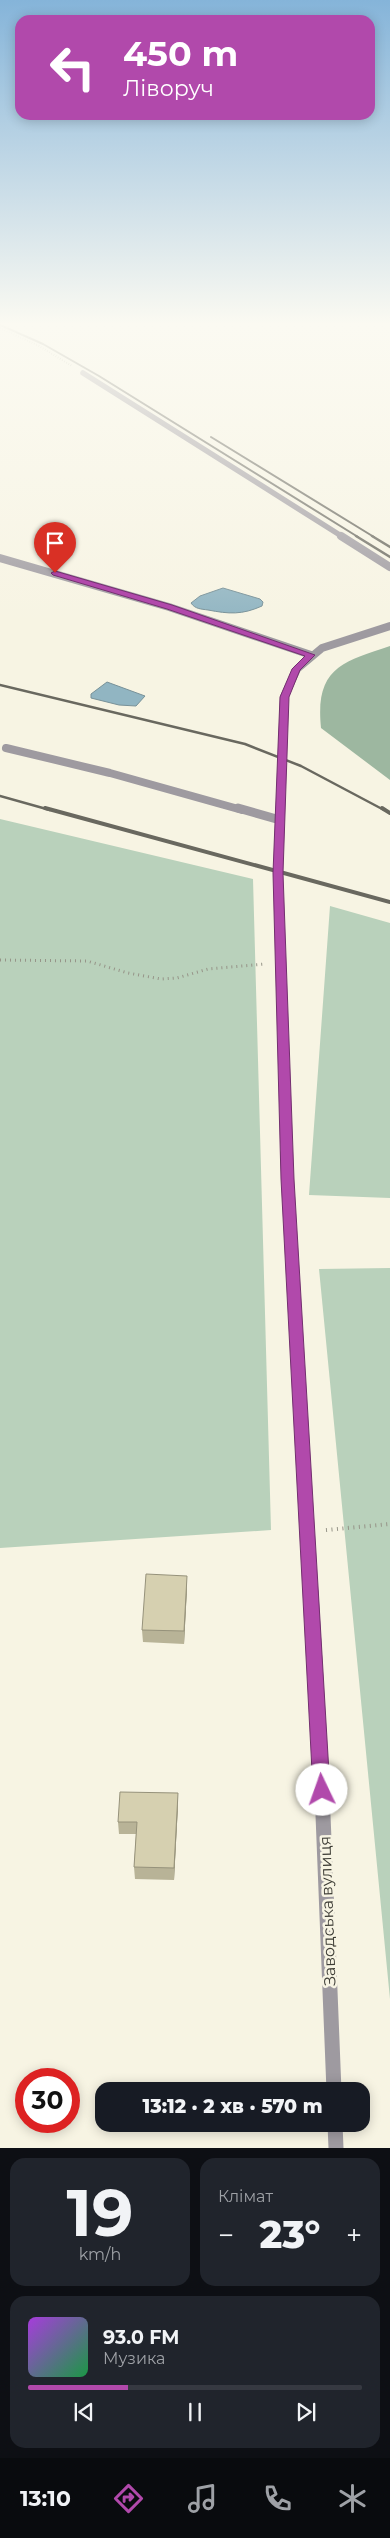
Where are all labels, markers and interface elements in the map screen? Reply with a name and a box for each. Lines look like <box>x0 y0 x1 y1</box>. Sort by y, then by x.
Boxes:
text: 450 m <box>123 32 238 75</box>
icon: left <box>40 35 105 100</box>
text: Ліворуч <box>123 75 214 102</box>
pin <box>34 522 76 573</box>
icon: arrive <box>41 529 69 557</box>
position arrow <box>295 1763 347 1815</box>
street label: Заводська вулиця <box>315 1836 340 1986</box>
speed limit sign: 30 <box>15 2068 80 2133</box>
text: 13:12 · 2 хв · 570 m <box>142 2095 323 2118</box>
text: 19 <box>67 2173 133 2252</box>
text: Клімат <box>218 2187 273 2206</box>
text: 23° <box>260 2211 320 2258</box>
text: − <box>218 2218 234 2252</box>
text: + <box>346 2218 362 2252</box>
text: km/h <box>79 2245 121 2264</box>
text: 93.0 FM <box>103 2326 179 2349</box>
text: Музика <box>103 2349 165 2368</box>
icon: previous <box>70 2398 98 2426</box>
icon: pause <box>181 2398 209 2426</box>
icon: next <box>292 2398 320 2426</box>
icon: directions <box>111 2481 146 2516</box>
icon: music <box>185 2481 220 2516</box>
icon: phone <box>260 2481 295 2516</box>
icon: climate <box>335 2481 370 2516</box>
text: 13:10 <box>20 2485 71 2512</box>

